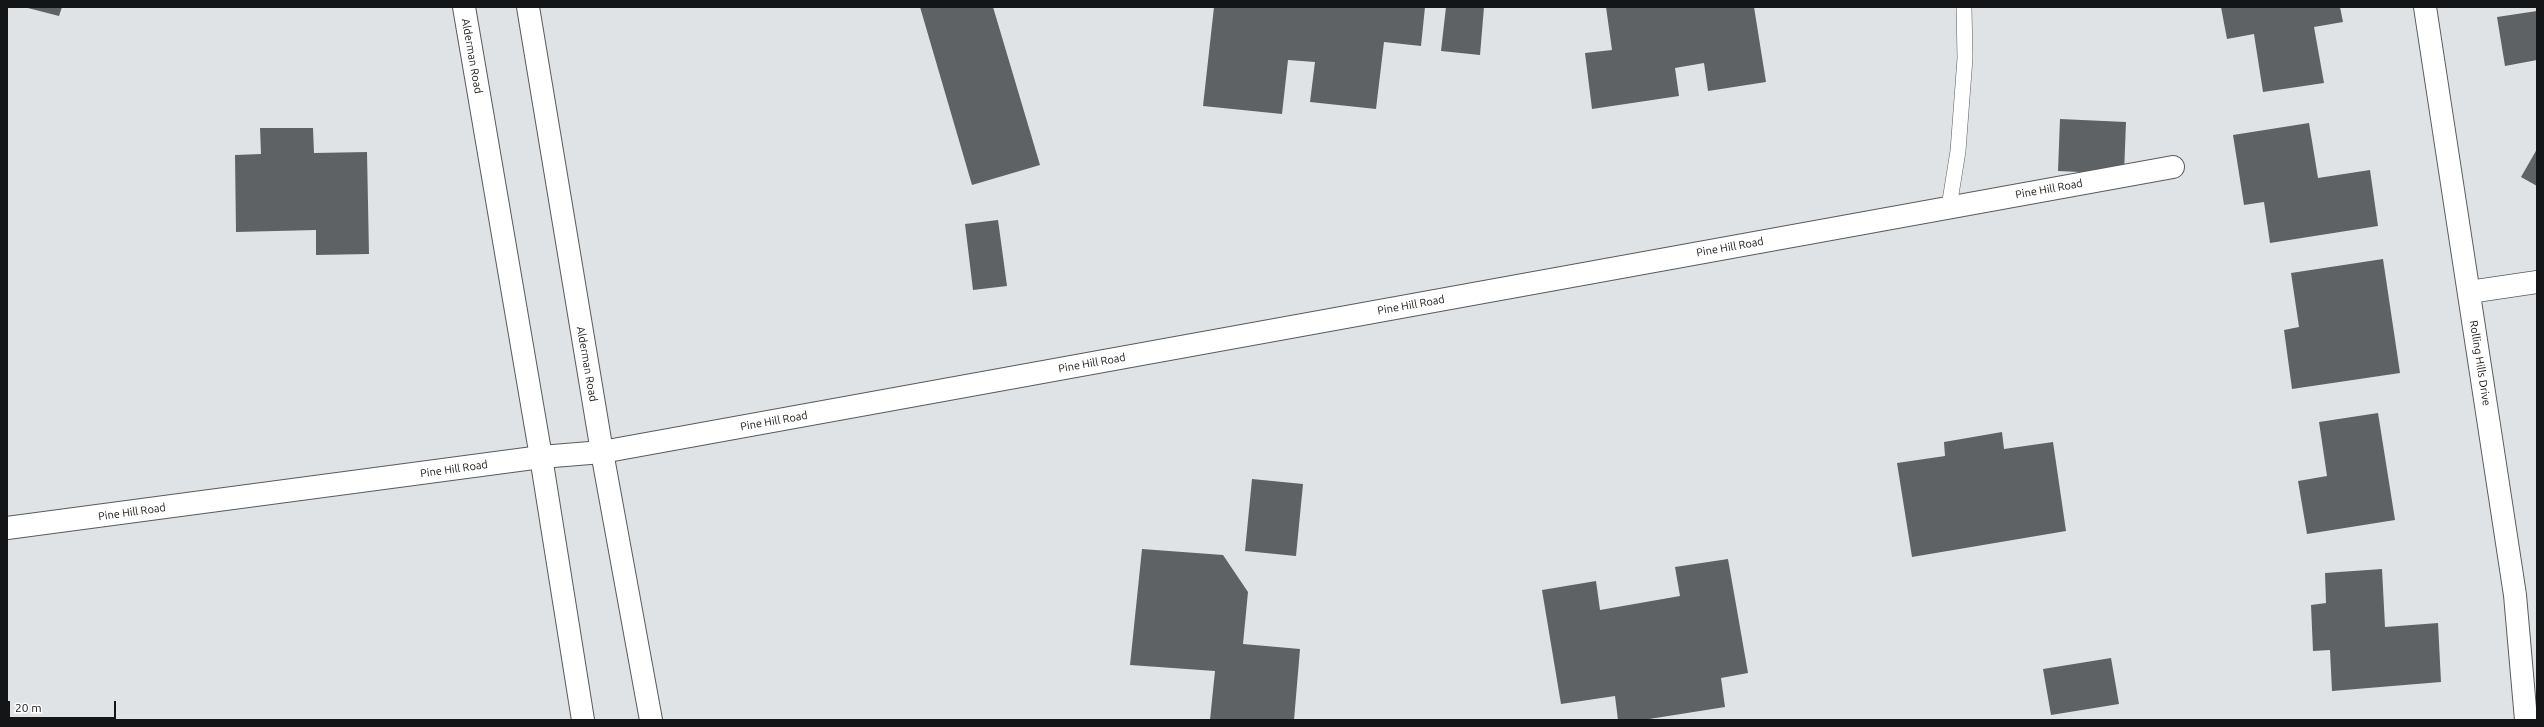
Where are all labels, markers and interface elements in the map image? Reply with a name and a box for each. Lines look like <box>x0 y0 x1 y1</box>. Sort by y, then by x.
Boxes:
street label: Alderman Road <box>459 17 485 95</box>
street label: Pine Hill Road <box>2014 177 2084 201</box>
street label: Pine Hill Road <box>1695 235 1765 259</box>
street label: Pine Hill Road <box>1376 293 1446 317</box>
street label: Rolling Hills Drive <box>2467 319 2493 407</box>
street label: Alderman Road <box>574 325 600 403</box>
street label: Pine Hill Road <box>1057 351 1127 375</box>
street label: Pine Hill Road <box>739 409 809 433</box>
street label: Pine Hill Road <box>419 458 489 480</box>
street label: Pine Hill Road <box>97 501 167 523</box>
scale bar <box>10 693 118 719</box>
text: 20 m <box>15 701 42 714</box>

